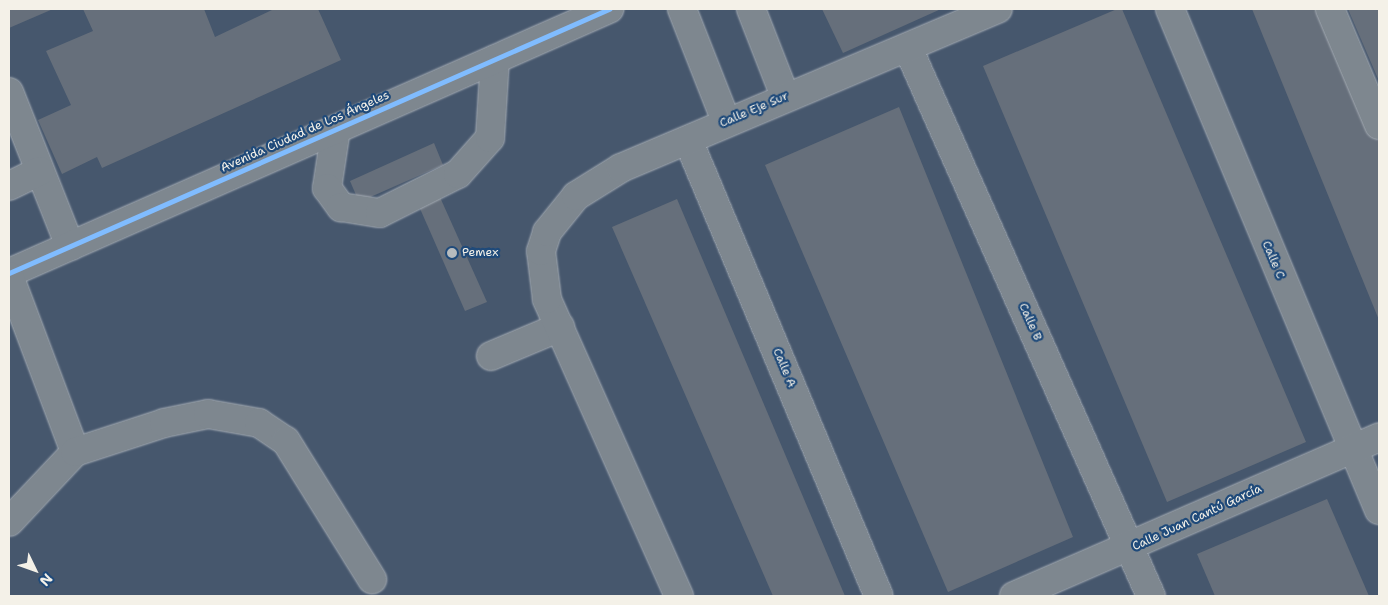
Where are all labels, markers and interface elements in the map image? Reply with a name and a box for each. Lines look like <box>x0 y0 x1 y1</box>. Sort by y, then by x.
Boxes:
street label: Avenida Ciudad de Los Ángeles <box>218 88 392 176</box>
street label: Calle Eje Sur <box>718 89 790 131</box>
street label: Calle C <box>1259 239 1287 281</box>
place label: Pemex <box>462 246 498 260</box>
marker: Pemex <box>446 247 458 259</box>
street label: Calle B <box>1015 301 1045 343</box>
street label: Calle A <box>769 346 799 390</box>
street label: Calle Juan Cantú García <box>1130 482 1264 554</box>
north arrow <box>10 545 60 595</box>
text: N <box>36 570 57 590</box>

